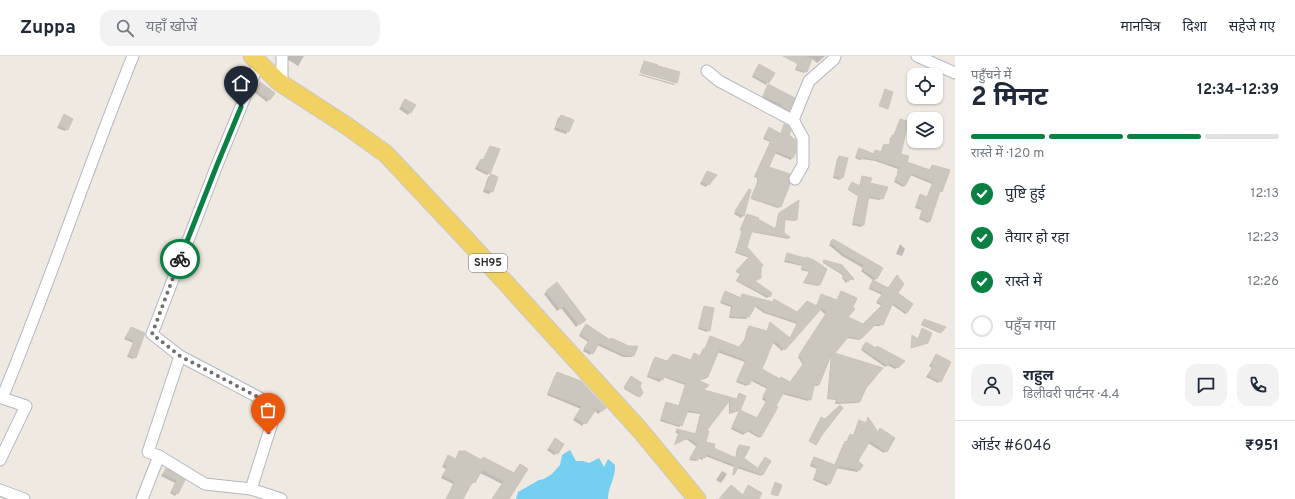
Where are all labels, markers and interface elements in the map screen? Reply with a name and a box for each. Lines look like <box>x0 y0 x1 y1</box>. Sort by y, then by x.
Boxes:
search box <box>100 10 380 46</box>
text: Zuppa <box>20 16 76 40</box>
icon: search <box>114 17 136 39</box>
text: यहाँ खोजें <box>146 18 197 37</box>
text: मानचित्र <box>1121 19 1161 36</box>
text: दिशा <box>1183 19 1207 36</box>
text: सहेजे गए <box>1229 19 1275 36</box>
pin <box>224 66 258 107</box>
map controls <box>907 68 943 148</box>
button: locate <box>907 68 943 104</box>
text: पहुँचने में <box>971 68 1012 84</box>
icon: home <box>230 72 252 94</box>
text: 12:34–12:39 <box>1197 81 1279 100</box>
text: 2 मिनट <box>971 82 1048 115</box>
button: layers <box>907 112 943 148</box>
text: रास्ते में · 120 m <box>971 146 1044 162</box>
icon: check <box>971 183 993 205</box>
text: पुष्टि हुई <box>1005 185 1045 204</box>
text: 12:13 <box>1251 186 1279 202</box>
icon: check <box>971 227 993 249</box>
text: तैयार हो रहा <box>1005 229 1069 248</box>
text: 12:23 <box>1247 230 1279 246</box>
courier <box>160 239 200 279</box>
icon: bike <box>169 248 191 270</box>
road number: SH95 <box>469 254 507 272</box>
icon: check <box>971 271 993 293</box>
text: रास्ते में <box>1005 273 1042 292</box>
text: 12:26 <box>1248 274 1279 290</box>
text: पहुँच गया <box>1005 317 1056 336</box>
button: person <box>971 364 1013 406</box>
button: chat <box>1185 364 1227 406</box>
button: phone <box>1237 364 1279 406</box>
text: राहुल <box>1023 367 1054 386</box>
text: डिलीवरी पार्टनर · 4.4 <box>1023 387 1119 403</box>
pin <box>251 393 285 434</box>
icon: bag <box>257 399 279 421</box>
text: ऑर्डर #6046 <box>971 437 1051 456</box>
text: ₹951 <box>1245 437 1279 456</box>

